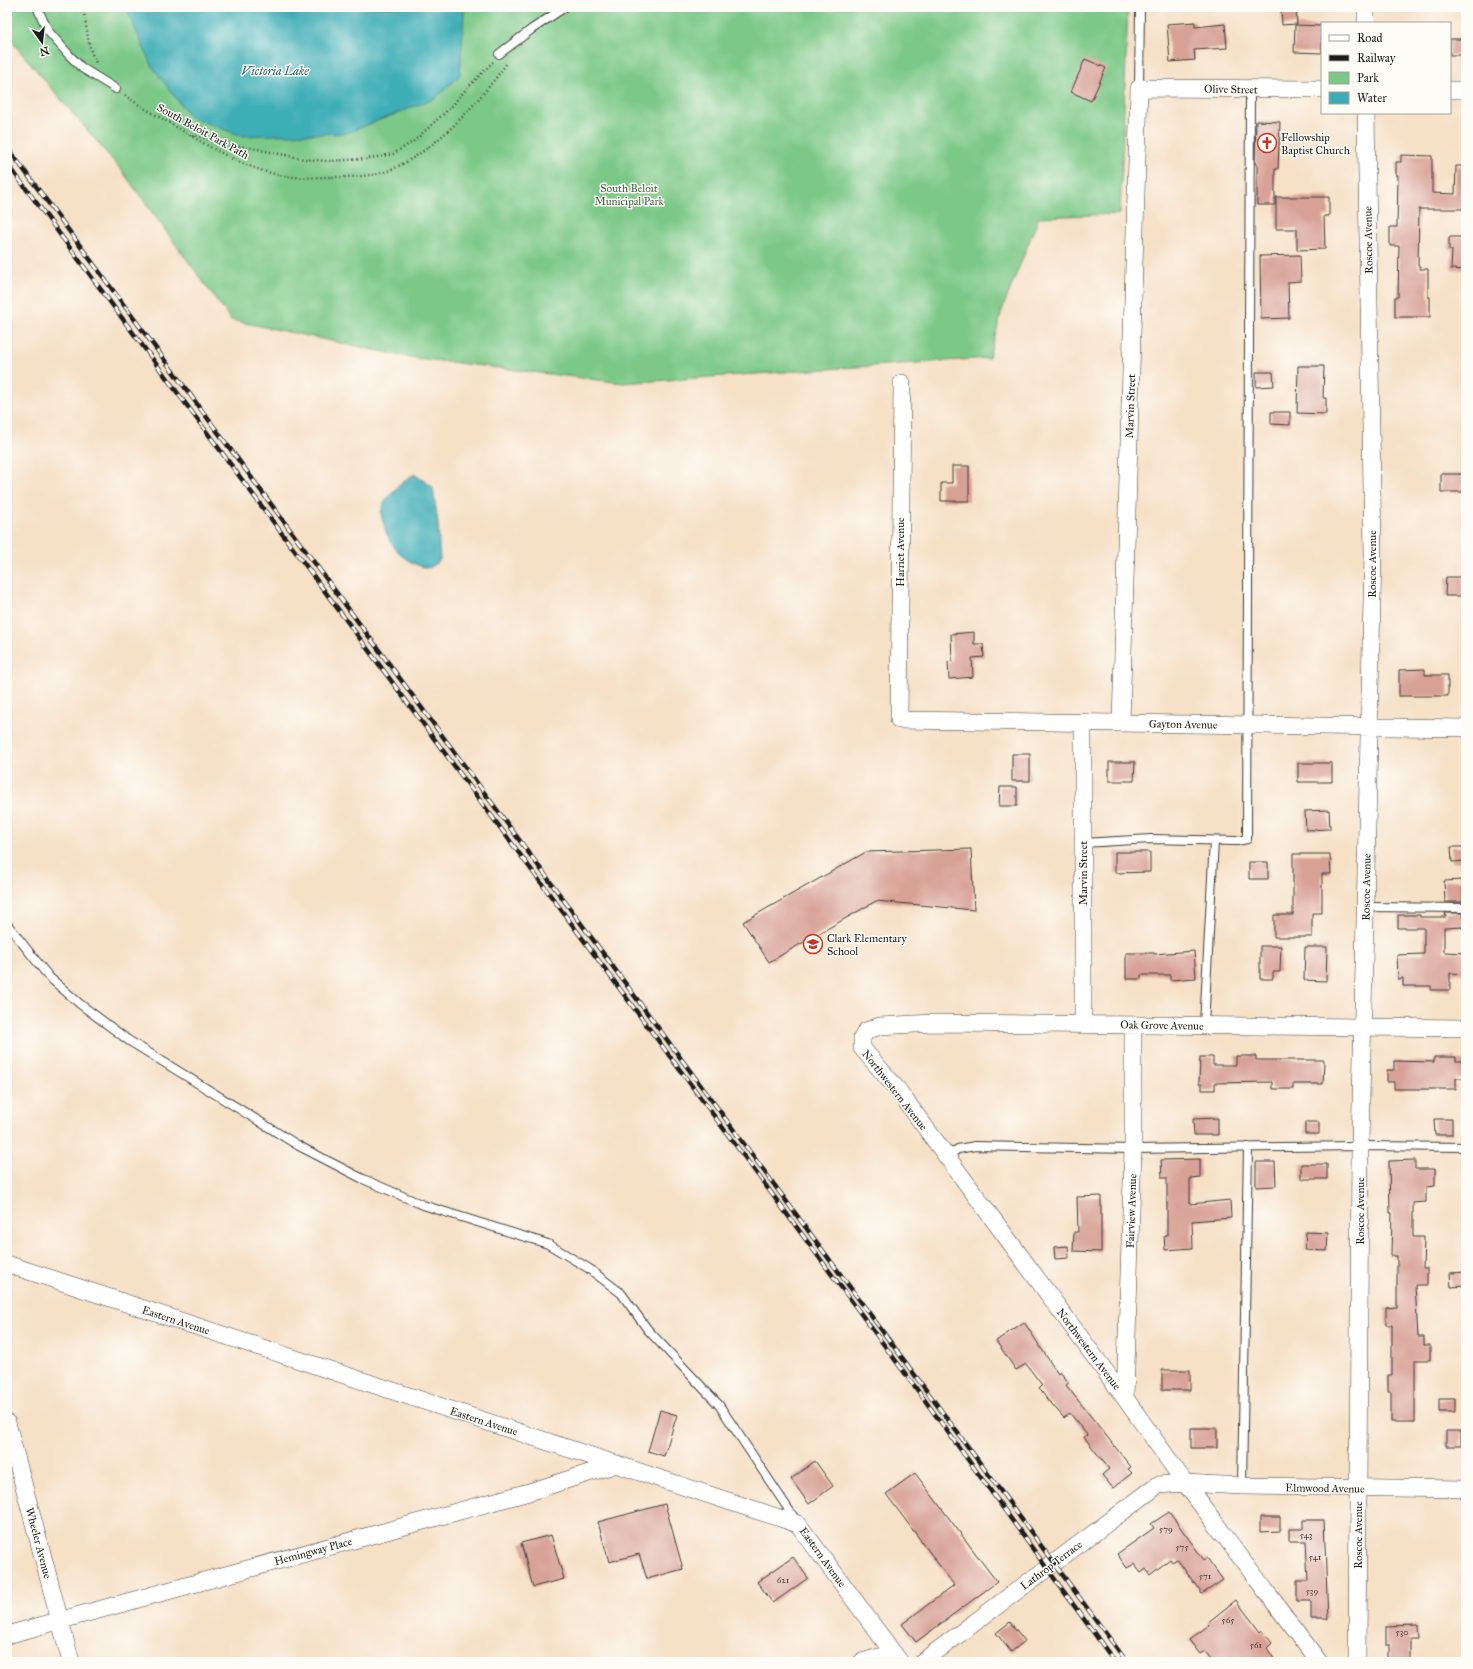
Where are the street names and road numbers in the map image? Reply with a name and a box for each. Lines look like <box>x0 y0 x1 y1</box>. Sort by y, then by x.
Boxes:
street label: Olive Street <box>1204 83 1258 96</box>
street label: South Beloit Park Path <box>155 101 251 162</box>
street label: Roscoe Avenue <box>1361 206 1376 274</box>
street label: Marvin Street <box>1123 374 1138 438</box>
street label: Harriet Avenue <box>894 517 907 587</box>
street label: Roscoe Avenue <box>1366 530 1379 598</box>
street label: Gayton Avenue <box>1149 717 1218 732</box>
street label: Marvin Street <box>1077 841 1090 905</box>
street label: Roscoe Avenue <box>1359 853 1374 921</box>
street label: Oak Grove Avenue <box>1120 1018 1204 1033</box>
street label: Northwestern Avenue <box>859 1048 930 1133</box>
street label: Fairview Avenue <box>1124 1173 1139 1248</box>
street label: Roscoe Avenue <box>1354 1177 1367 1245</box>
street label: Eastern Avenue <box>140 1303 212 1338</box>
street label: Northwestern Avenue <box>1054 1306 1124 1393</box>
street label: Eastern Avenue <box>448 1404 520 1439</box>
street label: Elmwood Avenue <box>1285 1481 1365 1496</box>
street label: Roscoe Avenue <box>1352 1501 1365 1569</box>
street label: Wheeler Avenue <box>23 1506 54 1580</box>
street label: Eastern Avenue <box>797 1525 849 1590</box>
street label: Hemingway Place <box>273 1535 354 1568</box>
street label: Lathrop Terrace <box>1018 1538 1085 1593</box>

